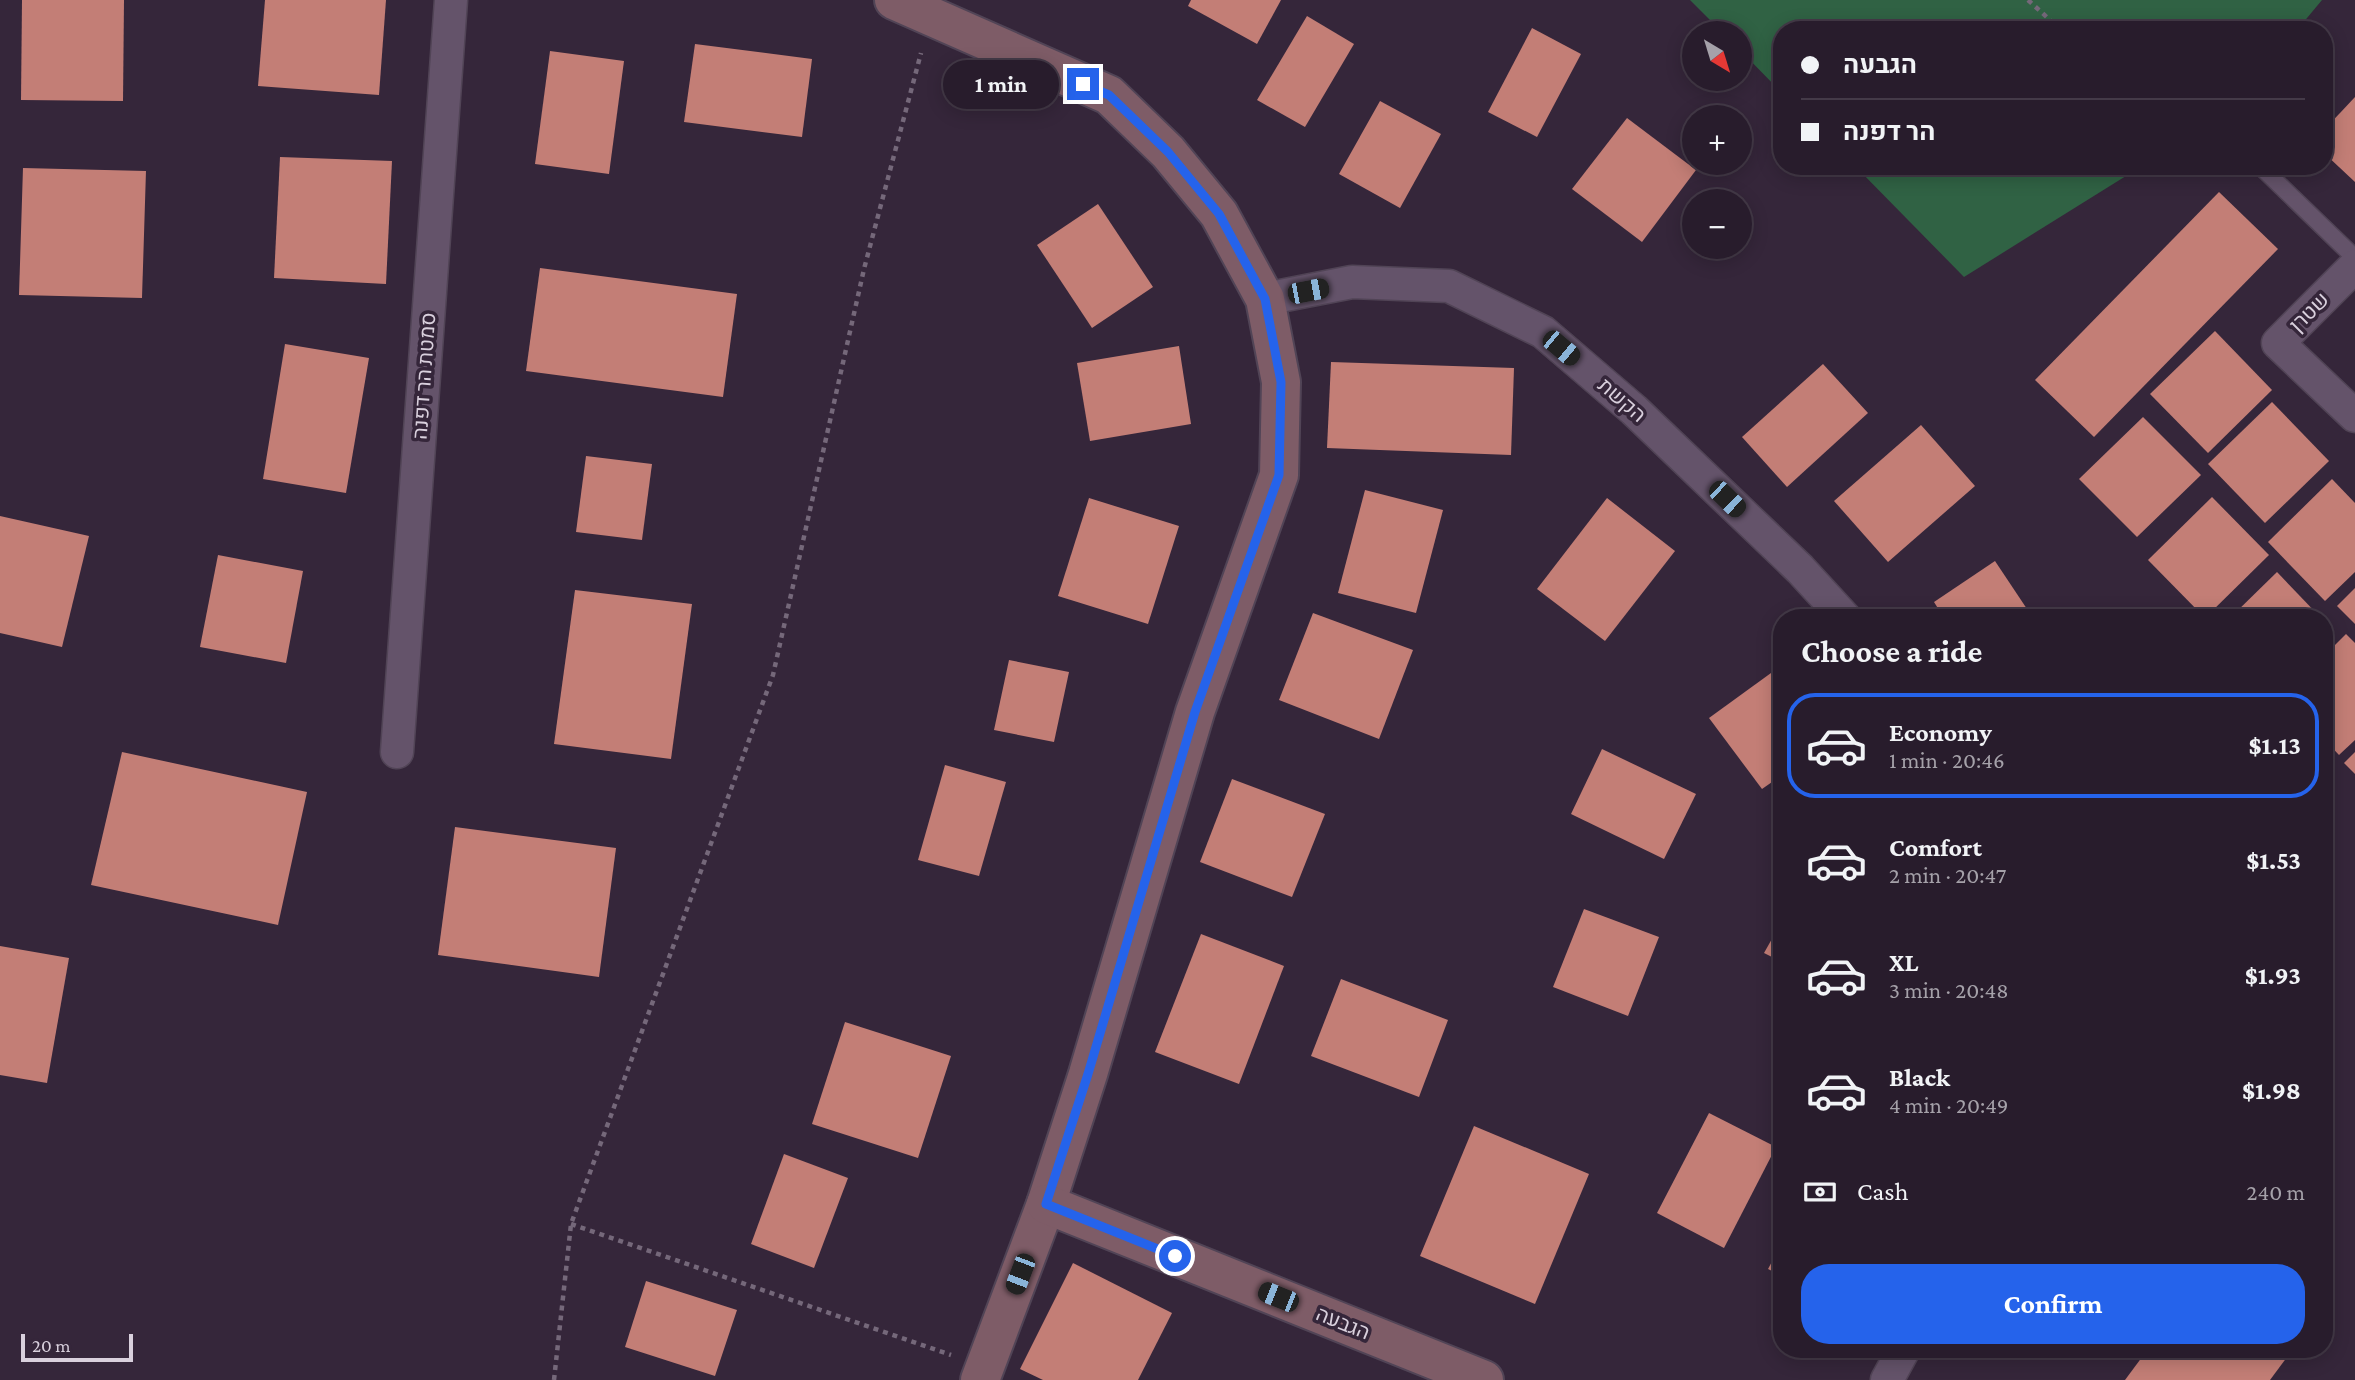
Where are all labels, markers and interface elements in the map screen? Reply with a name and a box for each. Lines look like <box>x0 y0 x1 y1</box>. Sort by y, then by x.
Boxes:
north arrow <box>1682 21 1752 91</box>
map controls <box>1682 21 1752 259</box>
text: הגבעה <box>1843 50 1917 79</box>
callout: 1 min <box>943 60 1058 108</box>
route end <box>1067 68 1099 100</box>
text: 1 min <box>975 71 1027 97</box>
button: + <box>1682 105 1752 175</box>
text: הר דפנה <box>1843 117 1935 146</box>
button: − <box>1682 189 1752 259</box>
car <box>1286 277 1331 305</box>
street label: שטרן <box>2284 287 2334 337</box>
street label: סמטת הר דפנה <box>408 312 440 440</box>
car <box>1539 326 1584 370</box>
street label: הקשת <box>1593 373 1651 427</box>
car <box>1705 477 1750 521</box>
text: Choose a ride <box>1801 633 1982 669</box>
icon: car <box>1805 714 1868 777</box>
text: Economy <box>1889 718 1992 747</box>
text: $1.13 <box>2249 731 2301 760</box>
text: 1 min · 20:46 <box>1889 747 2005 773</box>
icon: car <box>1805 829 1868 892</box>
text: Comfort <box>1889 833 1982 862</box>
text: $1.53 <box>2246 846 2301 875</box>
text: 2 min · 20:47 <box>1889 862 2006 888</box>
icon: car <box>1805 944 1868 1007</box>
text: XL <box>1889 948 1918 977</box>
text: $1.93 <box>2245 961 2301 990</box>
text: 3 min · 20:48 <box>1889 977 2009 1003</box>
icon: car <box>1805 1059 1868 1122</box>
text: Black <box>1889 1063 1950 1092</box>
text: $1.98 <box>2242 1076 2301 1105</box>
text: 4 min · 20:49 <box>1889 1092 2009 1118</box>
icon: cash <box>1801 1173 1839 1211</box>
text: Cash <box>1857 1177 1908 1206</box>
text: 240 m <box>2246 1179 2305 1205</box>
route start <box>1159 1240 1191 1272</box>
car <box>1003 1251 1038 1297</box>
button: Confirm <box>1801 1264 2305 1344</box>
car <box>1255 1279 1302 1315</box>
street label: הגבעה <box>1313 1301 1373 1345</box>
scale bar <box>21 1331 133 1363</box>
text: 20 m <box>32 1335 71 1356</box>

